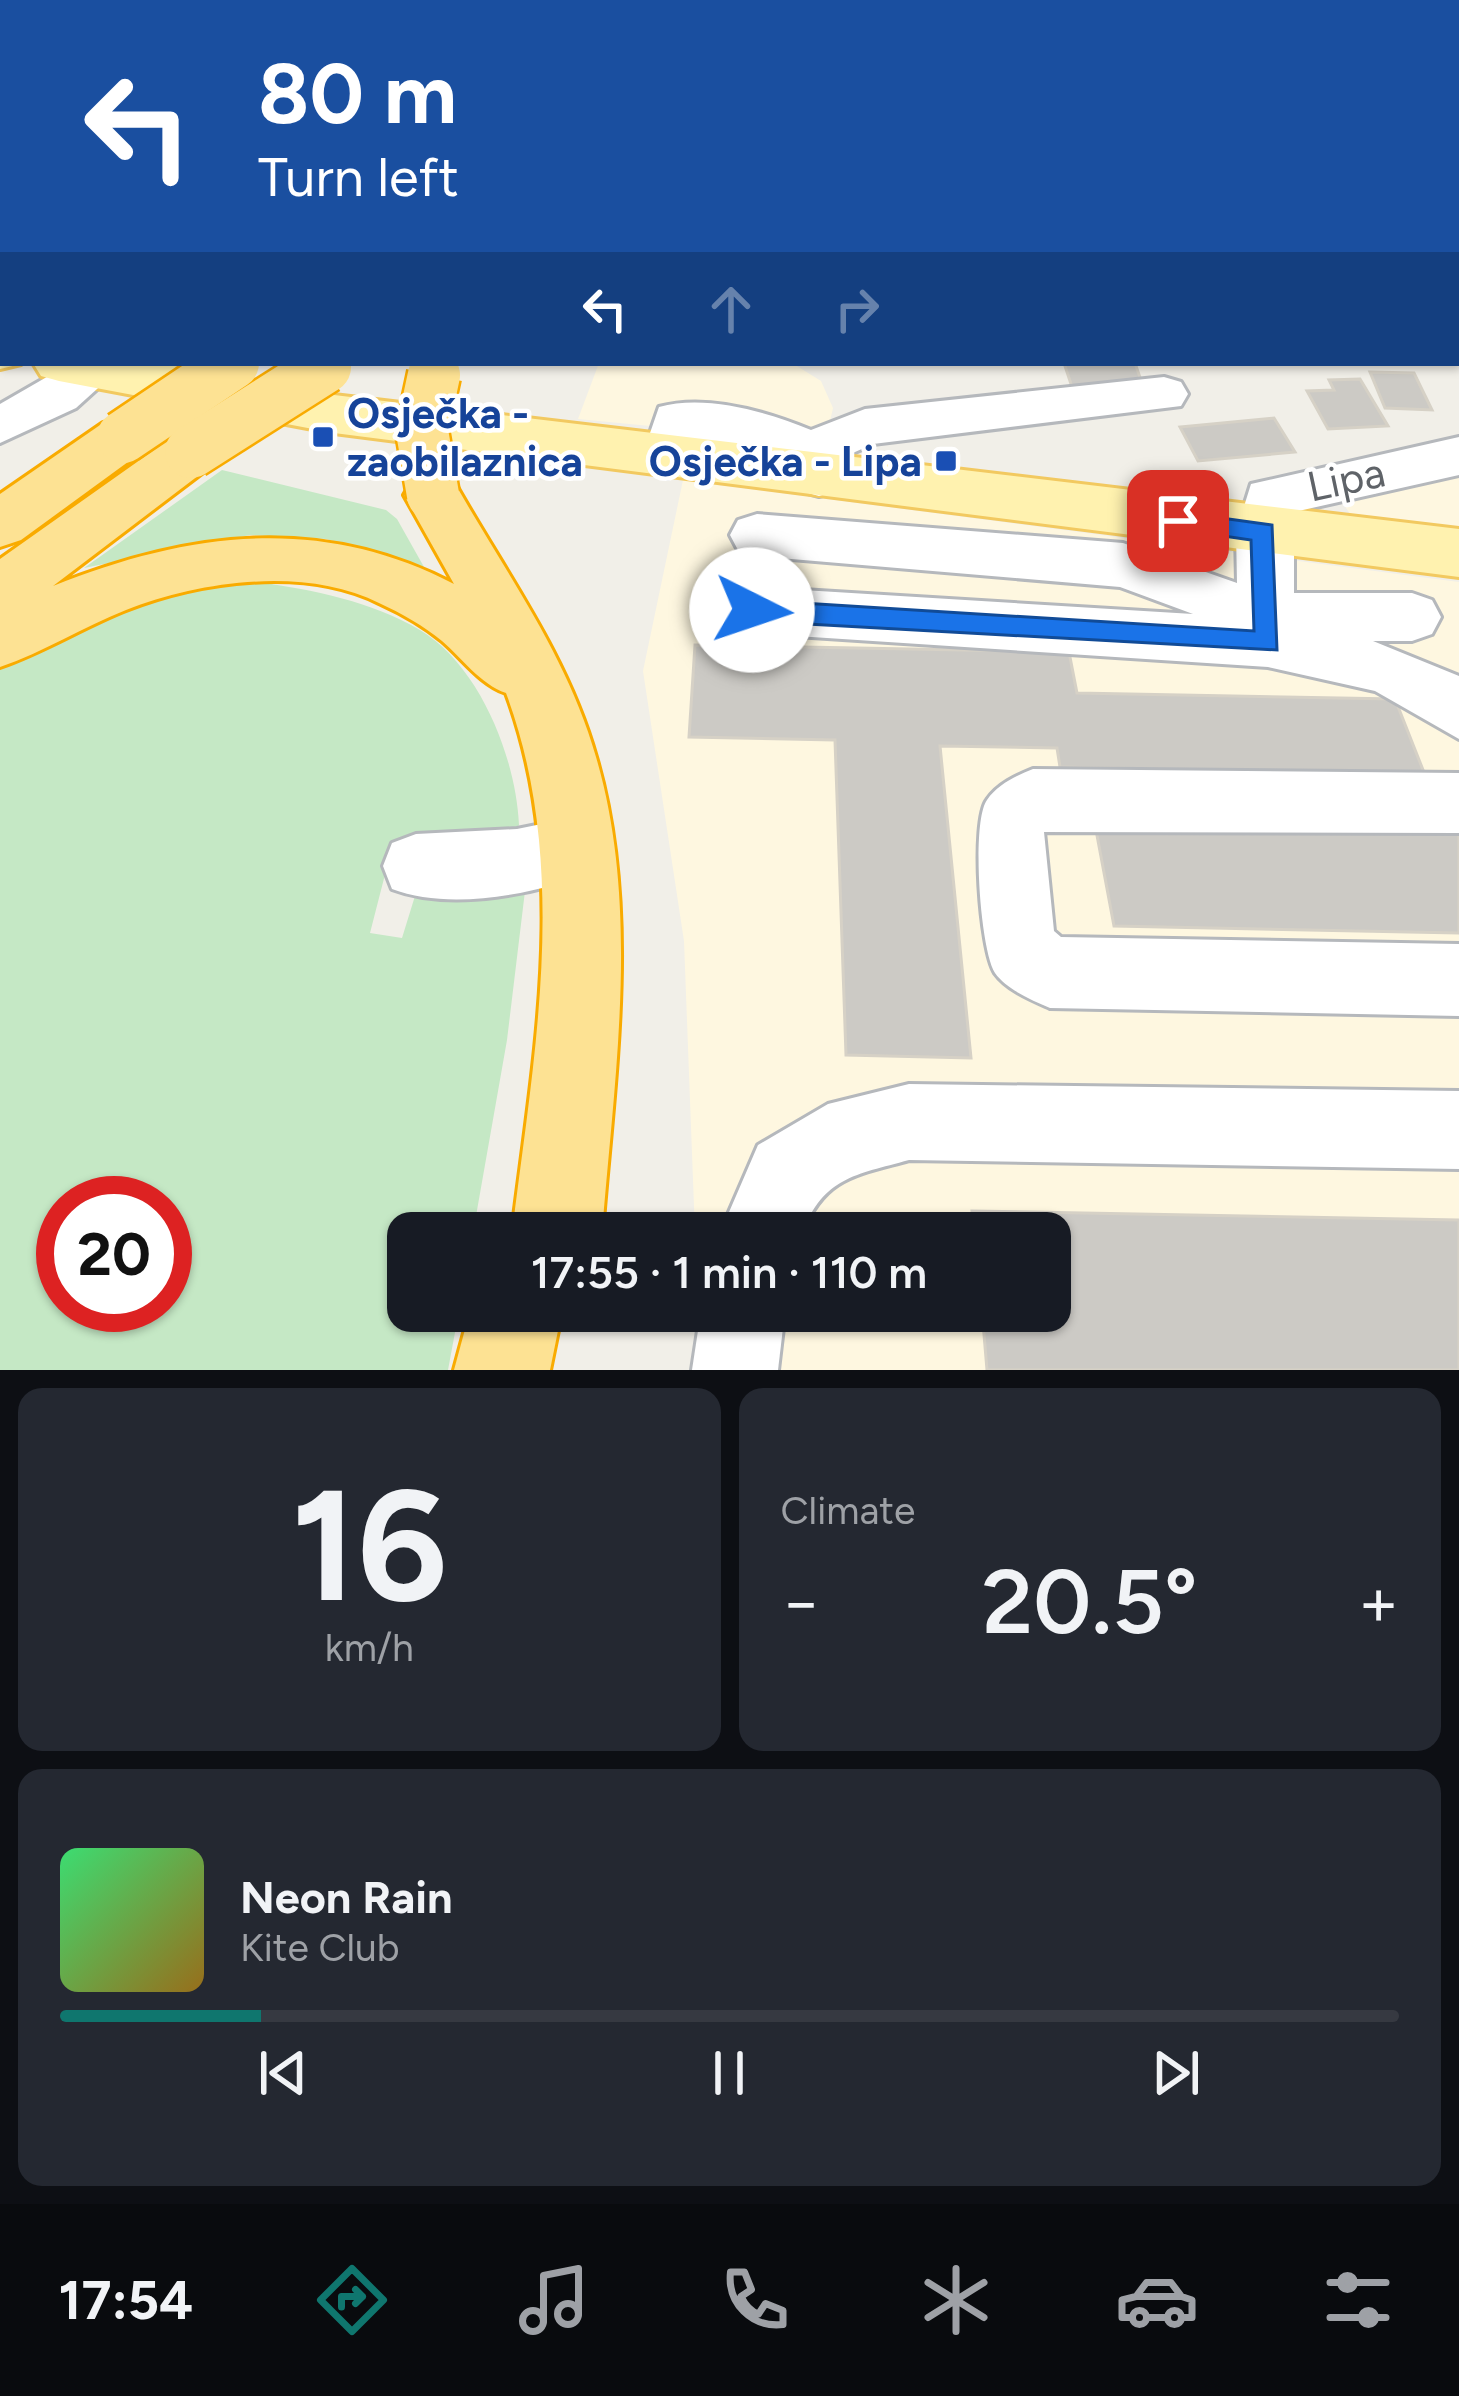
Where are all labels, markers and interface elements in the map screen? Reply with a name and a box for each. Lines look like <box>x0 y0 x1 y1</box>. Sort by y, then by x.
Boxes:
text: 80 m <box>258 43 457 144</box>
icon: left <box>60 48 216 204</box>
text: Turn left <box>258 145 459 210</box>
icon: left <box>572 276 638 342</box>
icon: ahead <box>698 276 764 342</box>
icon: right <box>824 276 890 342</box>
place label: Osječka - zaobilaznica <box>347 388 583 487</box>
marker: Osječka - zaobilaznica <box>310 424 336 450</box>
place label: Osječka - Lipa <box>649 436 922 487</box>
street label: Lipa <box>1303 446 1389 513</box>
marker: Osječka - Lipa <box>933 448 959 474</box>
pin <box>1127 470 1229 572</box>
icon: arrive <box>1145 488 1211 554</box>
position arrow <box>689 547 815 673</box>
speed limit sign: 20 <box>36 1176 192 1332</box>
text: 17:55 · 1 min · 110 m <box>531 1245 927 1299</box>
text: 16 <box>291 1452 447 1639</box>
text: Climate <box>781 1487 915 1534</box>
text: 20.5° <box>982 1547 1198 1656</box>
text: − <box>781 1562 822 1642</box>
text: + <box>1358 1562 1399 1642</box>
text: km/h <box>325 1624 414 1671</box>
text: Neon Rain <box>240 1870 453 1924</box>
text: Kite Club <box>240 1924 400 1971</box>
icon: previous <box>250 2040 316 2106</box>
icon: pause <box>696 2040 762 2106</box>
icon: next <box>1143 2040 1209 2106</box>
icon: directions <box>310 2258 394 2342</box>
icon: music <box>512 2258 596 2342</box>
icon: phone <box>713 2258 797 2342</box>
icon: climate <box>914 2258 998 2342</box>
icon: car <box>1115 2258 1199 2342</box>
icon: filters <box>1316 2258 1400 2342</box>
text: 17:54 <box>59 2268 193 2333</box>

